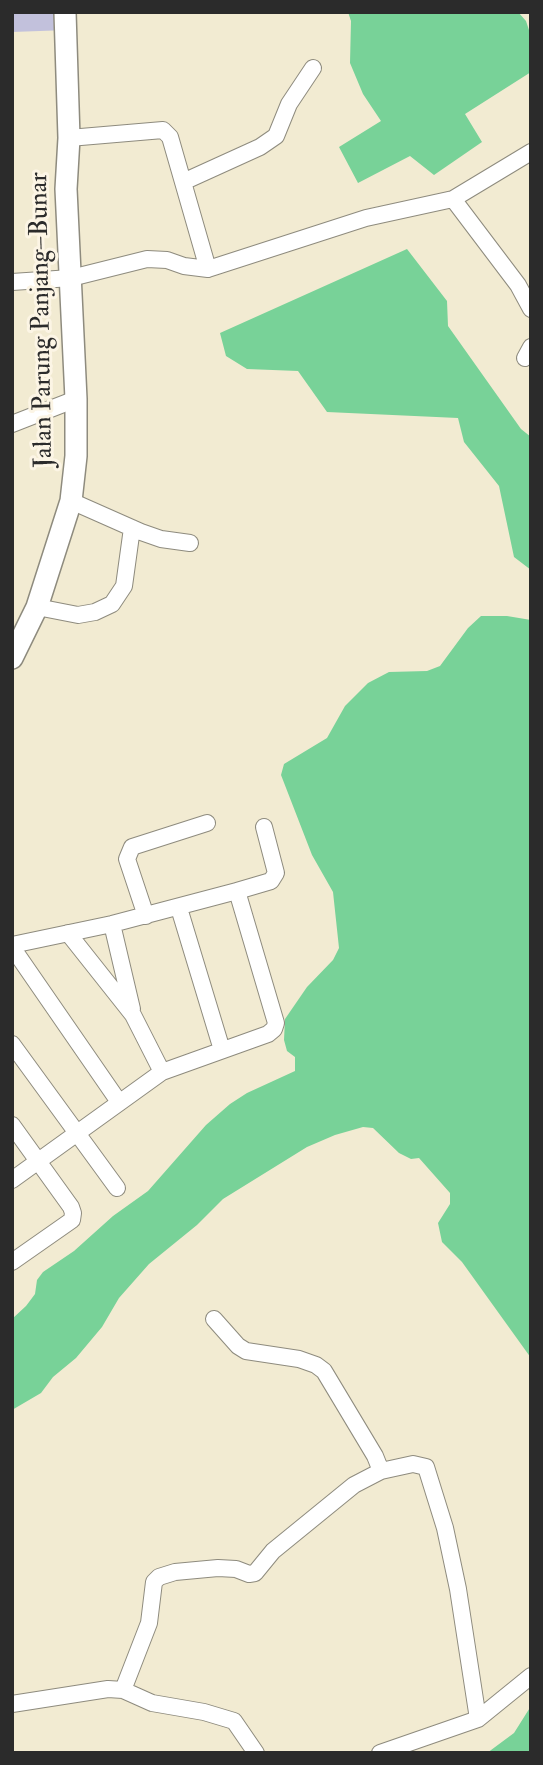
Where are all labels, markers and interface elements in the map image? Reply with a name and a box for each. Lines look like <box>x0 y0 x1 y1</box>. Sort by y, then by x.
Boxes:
street label: Jalan Parung Panjang–Bunar <box>25 172 61 468</box>

